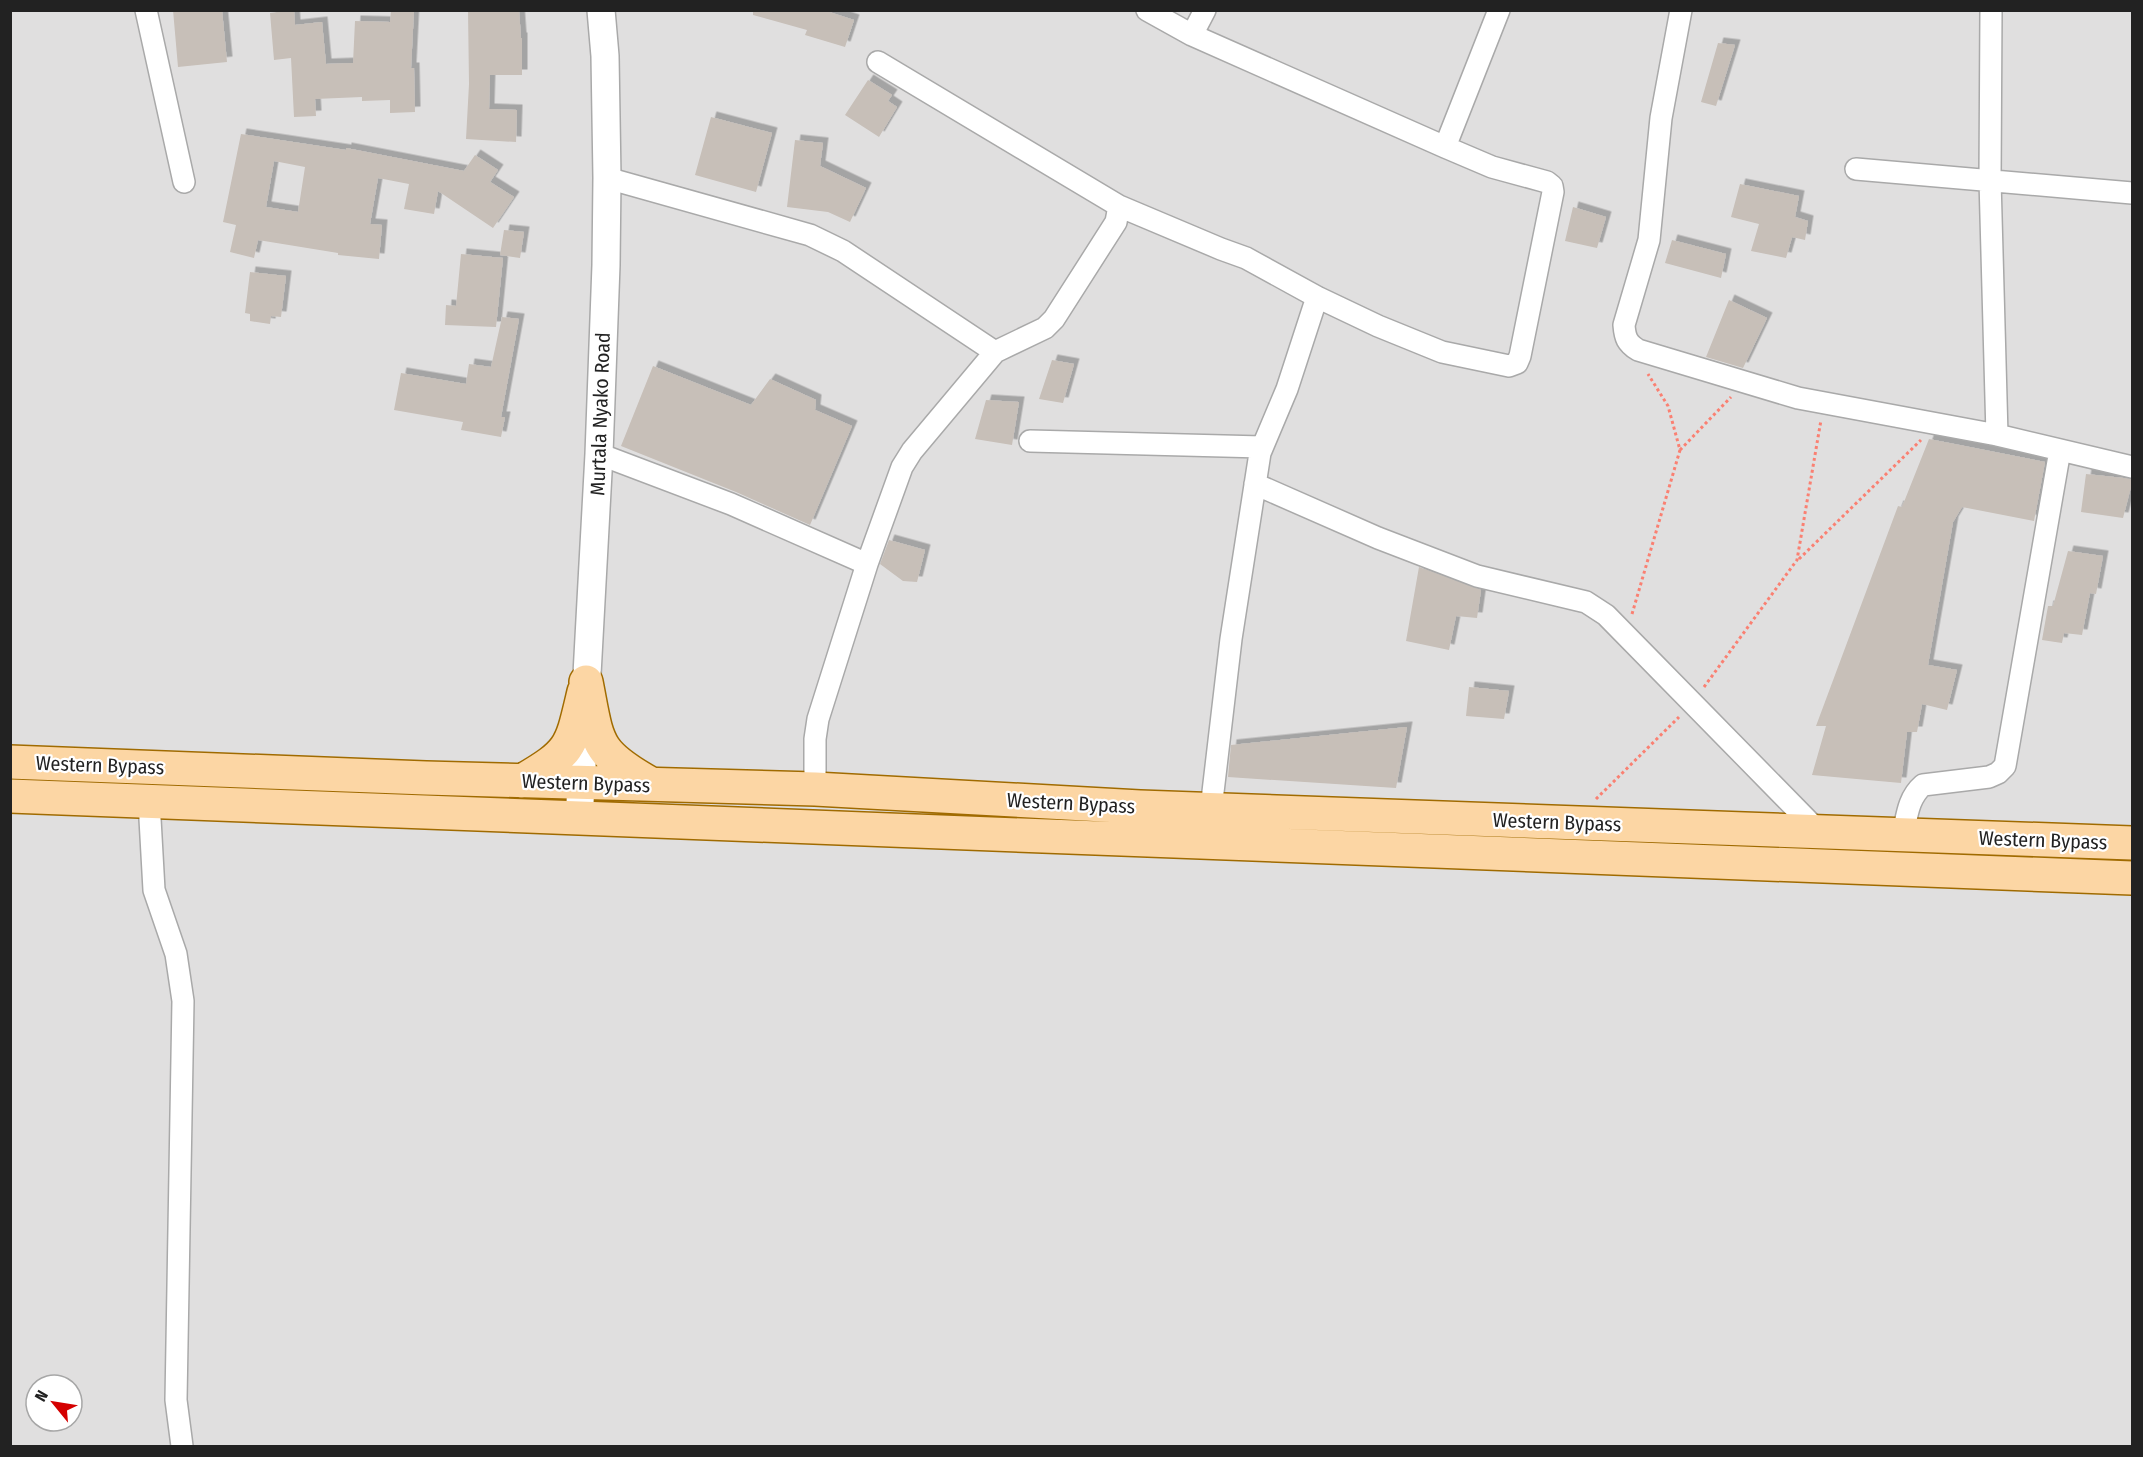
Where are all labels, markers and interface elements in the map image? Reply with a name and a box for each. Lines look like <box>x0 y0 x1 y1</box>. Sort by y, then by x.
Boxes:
street label: Murtala Nyako Road <box>585 332 615 496</box>
street label: Western Bypass <box>35 751 165 779</box>
street label: Western Bypass <box>521 769 651 797</box>
street label: Western Bypass <box>1006 788 1136 818</box>
street label: Western Bypass <box>1492 808 1622 836</box>
street label: Western Bypass <box>1978 826 2108 854</box>
north arrow <box>24 1373 84 1433</box>
text: N <box>31 1387 52 1405</box>

